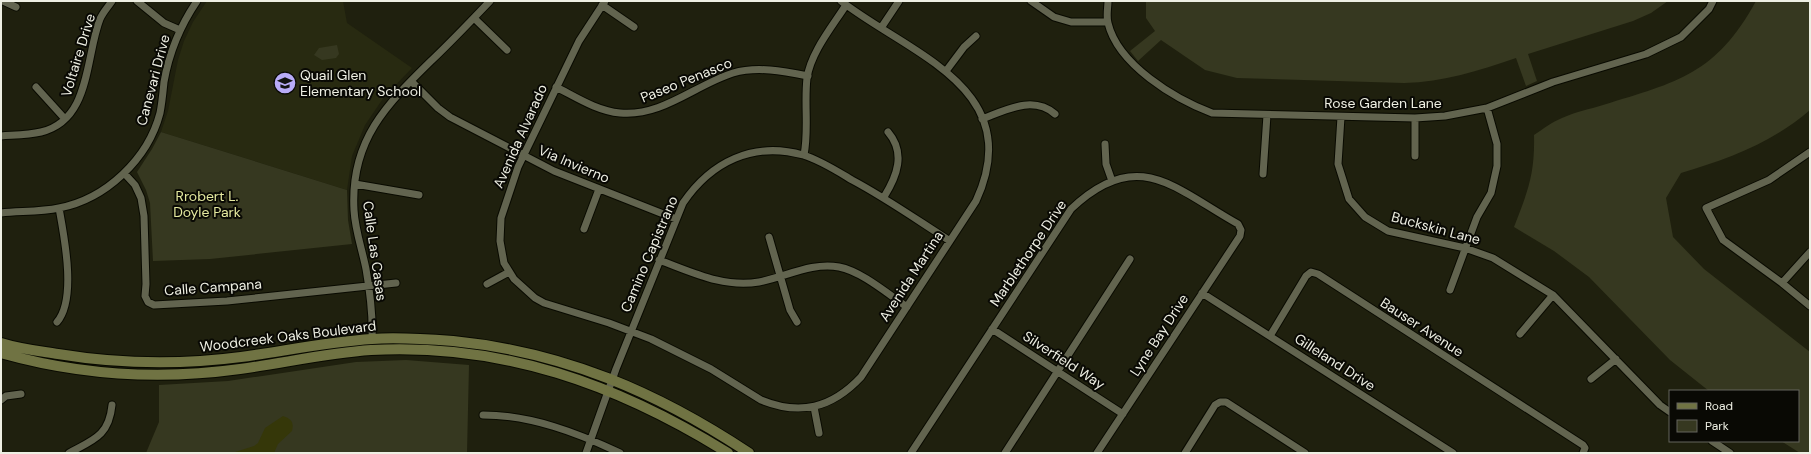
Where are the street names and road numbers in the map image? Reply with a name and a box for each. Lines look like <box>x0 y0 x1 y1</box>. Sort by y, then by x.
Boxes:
street label: Voltaire Drive <box>57 11 99 99</box>
street label: Canevari Drive <box>132 33 174 127</box>
street label: Paseo Penasco <box>638 53 734 107</box>
street label: Avenida Alvarado <box>489 81 551 191</box>
street label: Rose Garden Lane <box>1324 94 1442 112</box>
street label: Via Invierno <box>536 141 612 187</box>
street label: Camino Capistrano <box>616 193 682 315</box>
street label: Marblethorpe Drive <box>986 196 1070 310</box>
street label: Calle Las Casas <box>359 200 391 302</box>
street label: Buckskin Lane <box>1390 207 1482 249</box>
street label: Avenida Martina <box>875 227 947 325</box>
street label: Calle Campana <box>164 275 262 299</box>
street label: Lyne Bay Drive <box>1126 290 1192 380</box>
street label: Bauser Avenue <box>1377 293 1467 361</box>
street label: Woodcreek Oaks Boulevard <box>199 316 377 356</box>
street label: Silverfield Way <box>1020 327 1109 393</box>
street label: Gilleland Drive <box>1291 329 1379 395</box>

